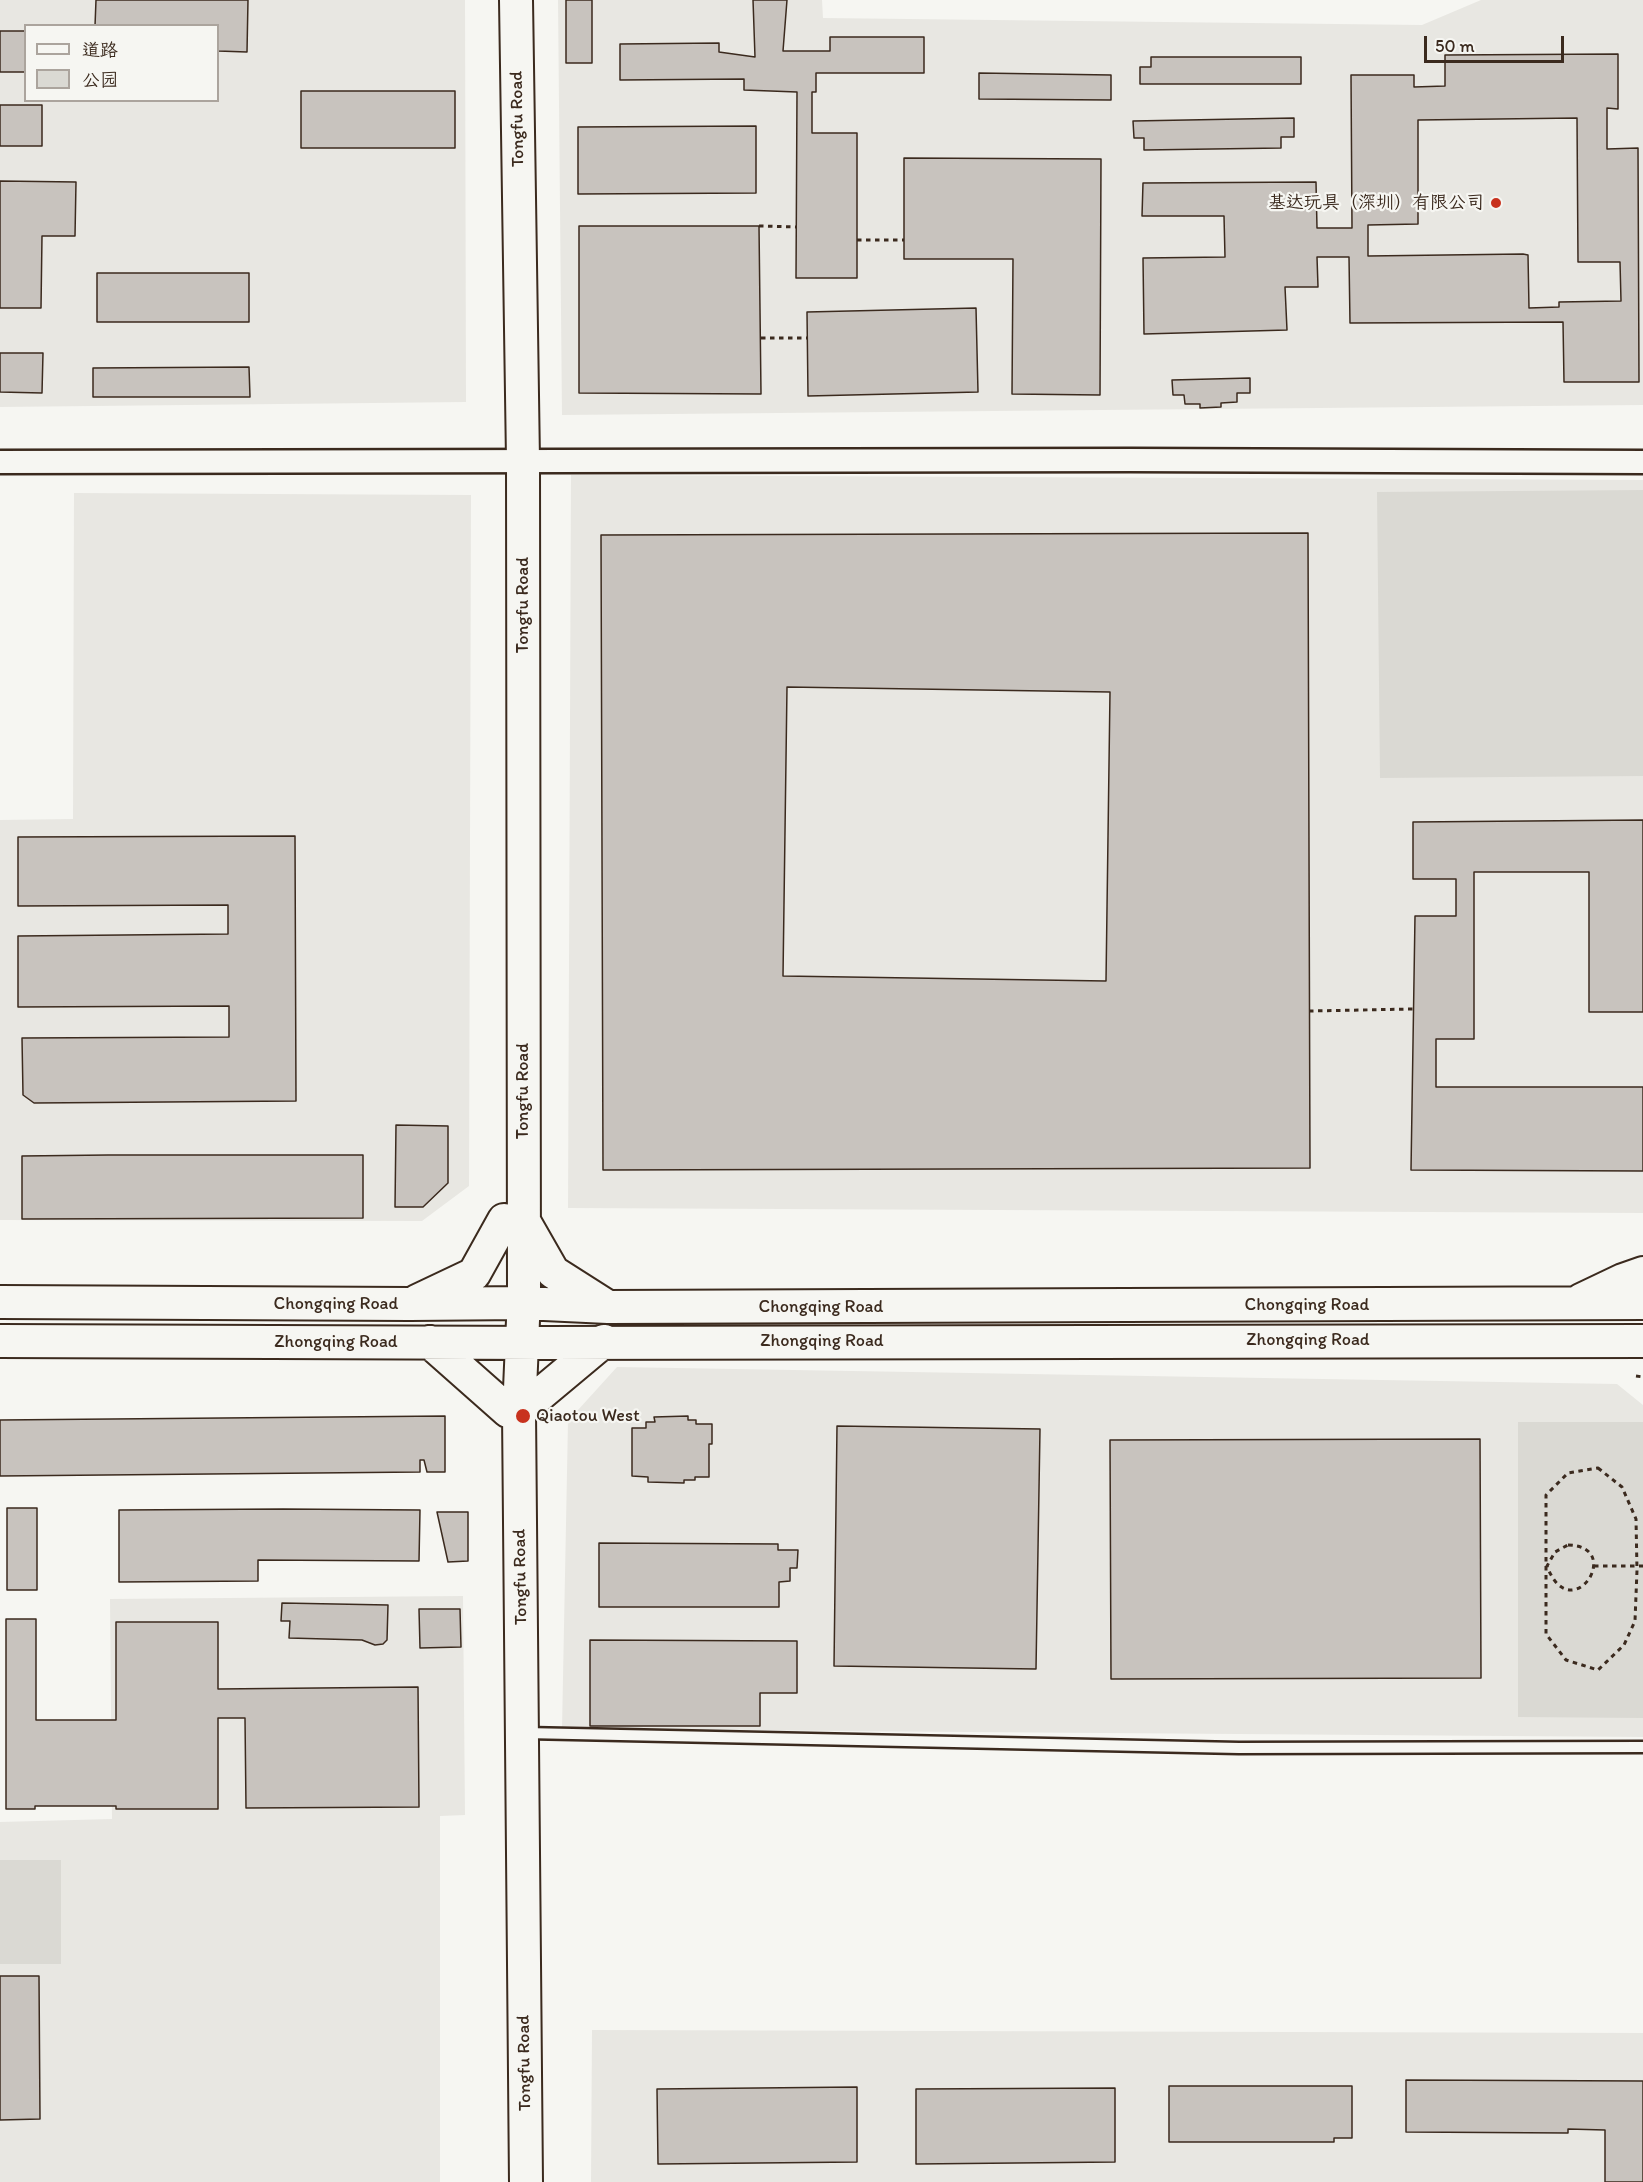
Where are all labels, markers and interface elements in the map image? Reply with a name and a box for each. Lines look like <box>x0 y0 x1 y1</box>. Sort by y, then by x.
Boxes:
legend <box>24 24 219 102</box>
scale bar <box>1427 24 1566 62</box>
text: 50 m <box>1435 35 1475 57</box>
text: 道路 <box>82 39 118 61</box>
text: 公园 <box>82 69 118 91</box>
street label: Tongfu Road <box>506 71 530 167</box>
place label: 基达玩具（深圳）有限公司 <box>1268 192 1484 214</box>
marker: 基达玩具（深圳）有限公司 <box>1489 196 1503 210</box>
street label: Tongfu Road <box>512 557 534 653</box>
street label: Tongfu Road <box>512 1043 534 1139</box>
street label: Chongqing Road <box>274 1293 398 1315</box>
street label: Chongqing Road <box>1245 1294 1369 1316</box>
street label: Chongqing Road <box>759 1296 883 1318</box>
street label: Zhongqing Road <box>1246 1329 1370 1351</box>
street label: Zhongqing Road <box>760 1330 884 1352</box>
street label: Zhongqing Road <box>274 1331 398 1353</box>
place label: Qiaotou West <box>536 1405 640 1427</box>
marker: Qiaotou West <box>514 1407 532 1425</box>
street label: Tongfu Road <box>509 1529 533 1625</box>
street label: Tongfu Road <box>513 2015 537 2111</box>

